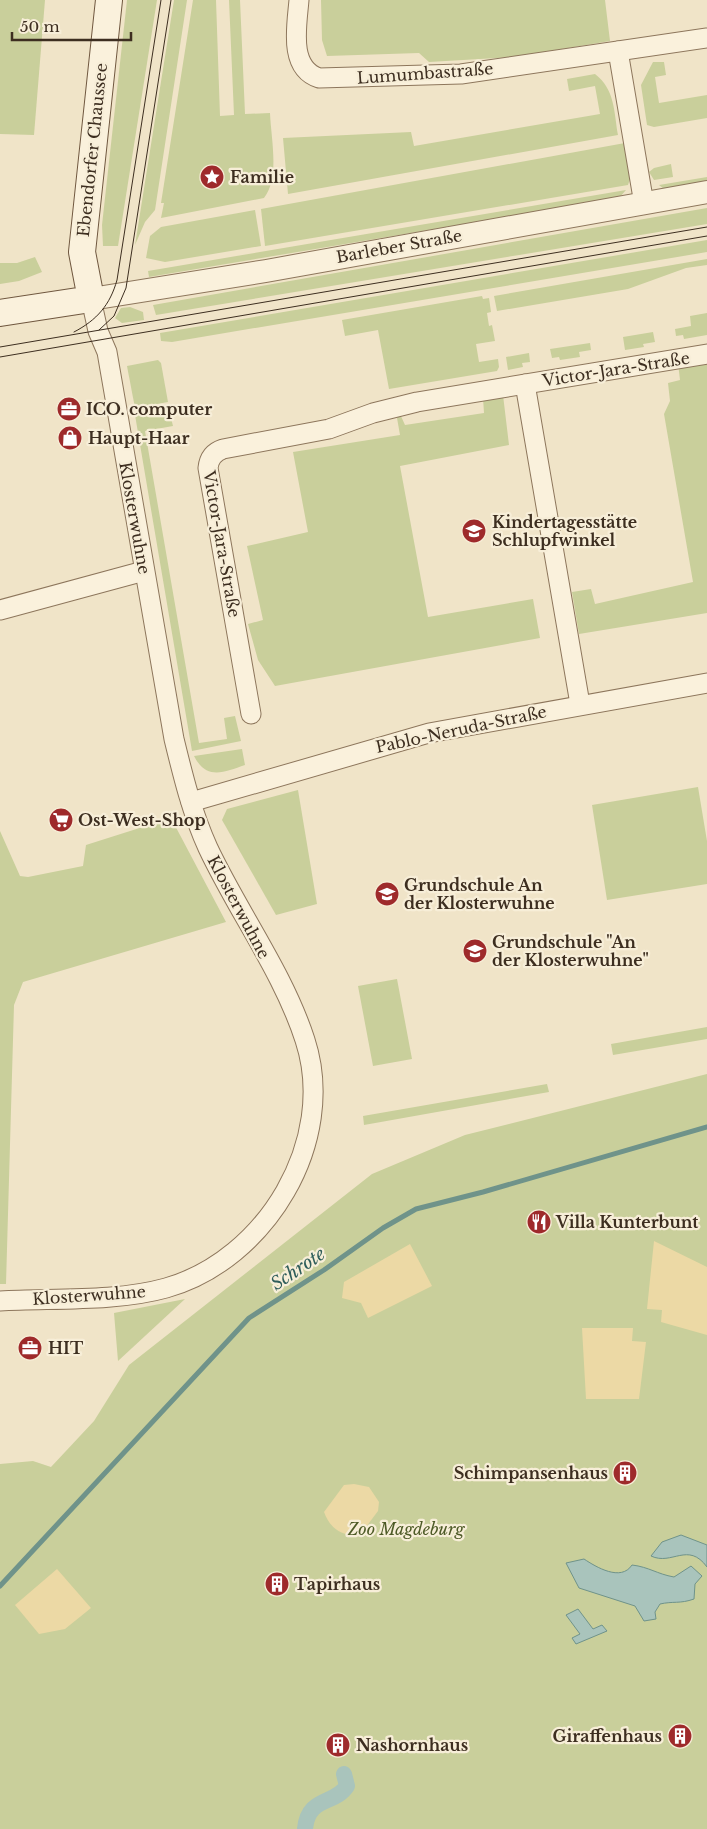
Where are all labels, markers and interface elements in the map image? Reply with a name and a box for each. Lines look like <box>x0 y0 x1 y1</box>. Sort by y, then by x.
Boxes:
scale bar <box>12 10 131 42</box>
text: 50 m <box>20 17 60 36</box>
street label: Lumumbastraße <box>356 58 494 88</box>
street label: Ebendorfer Chaussee <box>73 62 111 238</box>
place icon: Familie <box>199 164 225 190</box>
place label: Familie <box>230 167 294 187</box>
street label: Barleber Straße <box>334 225 464 267</box>
street label: Victor-Jara-Straße <box>540 347 691 391</box>
office icon: ICO. computer <box>56 396 82 422</box>
place label: ICO. computer <box>86 399 212 419</box>
shop icon: Haupt-Haar <box>57 425 83 451</box>
place label: Haupt-Haar <box>88 428 190 448</box>
street label: Klosterwuhne <box>115 460 155 576</box>
street label: Victor-Jara-Straße <box>199 468 245 619</box>
place label: Kindertagesstätte Schlupfwinkel <box>492 512 637 550</box>
school or university icon: Kindertagesstätte Schlupfwinkel <box>461 518 487 544</box>
street label: Pablo-Neruda-Straße <box>374 701 548 757</box>
supermarket icon: Ost-West-Shop <box>48 807 74 833</box>
place label: Ost-West-Shop <box>78 810 206 830</box>
street label: Klosterwuhne <box>203 852 275 962</box>
place label: Grundschule An der Klosterwuhne <box>404 875 555 913</box>
school or university icon: Grundschule An der Klosterwuhne <box>374 881 400 907</box>
place label: Grundschule "An der Klosterwuhne" <box>492 932 649 970</box>
school or university icon: Grundschule "An der Klosterwuhne" <box>462 938 488 964</box>
restaurant icon: Villa Kunterbunt <box>526 1209 552 1235</box>
place label: Villa Kunterbunt <box>555 1212 699 1232</box>
water label: Schrote <box>267 1243 329 1295</box>
street label: Klosterwuhne <box>32 1281 146 1309</box>
office icon: HIT <box>17 1335 43 1361</box>
place label: HIT <box>48 1338 84 1358</box>
building icon: Schimpansenhaus <box>612 1460 638 1486</box>
place label: Schimpansenhaus <box>454 1463 608 1483</box>
park label: Zoo Magdeburg <box>347 1519 465 1539</box>
building icon: Tapirhaus <box>264 1571 290 1597</box>
place label: Tapirhaus <box>294 1574 380 1594</box>
building icon: Giraffenhaus <box>667 1723 693 1749</box>
place label: Giraffenhaus <box>553 1726 662 1746</box>
building icon: Nashornhaus <box>325 1732 351 1758</box>
place label: Nashornhaus <box>356 1735 468 1755</box>

